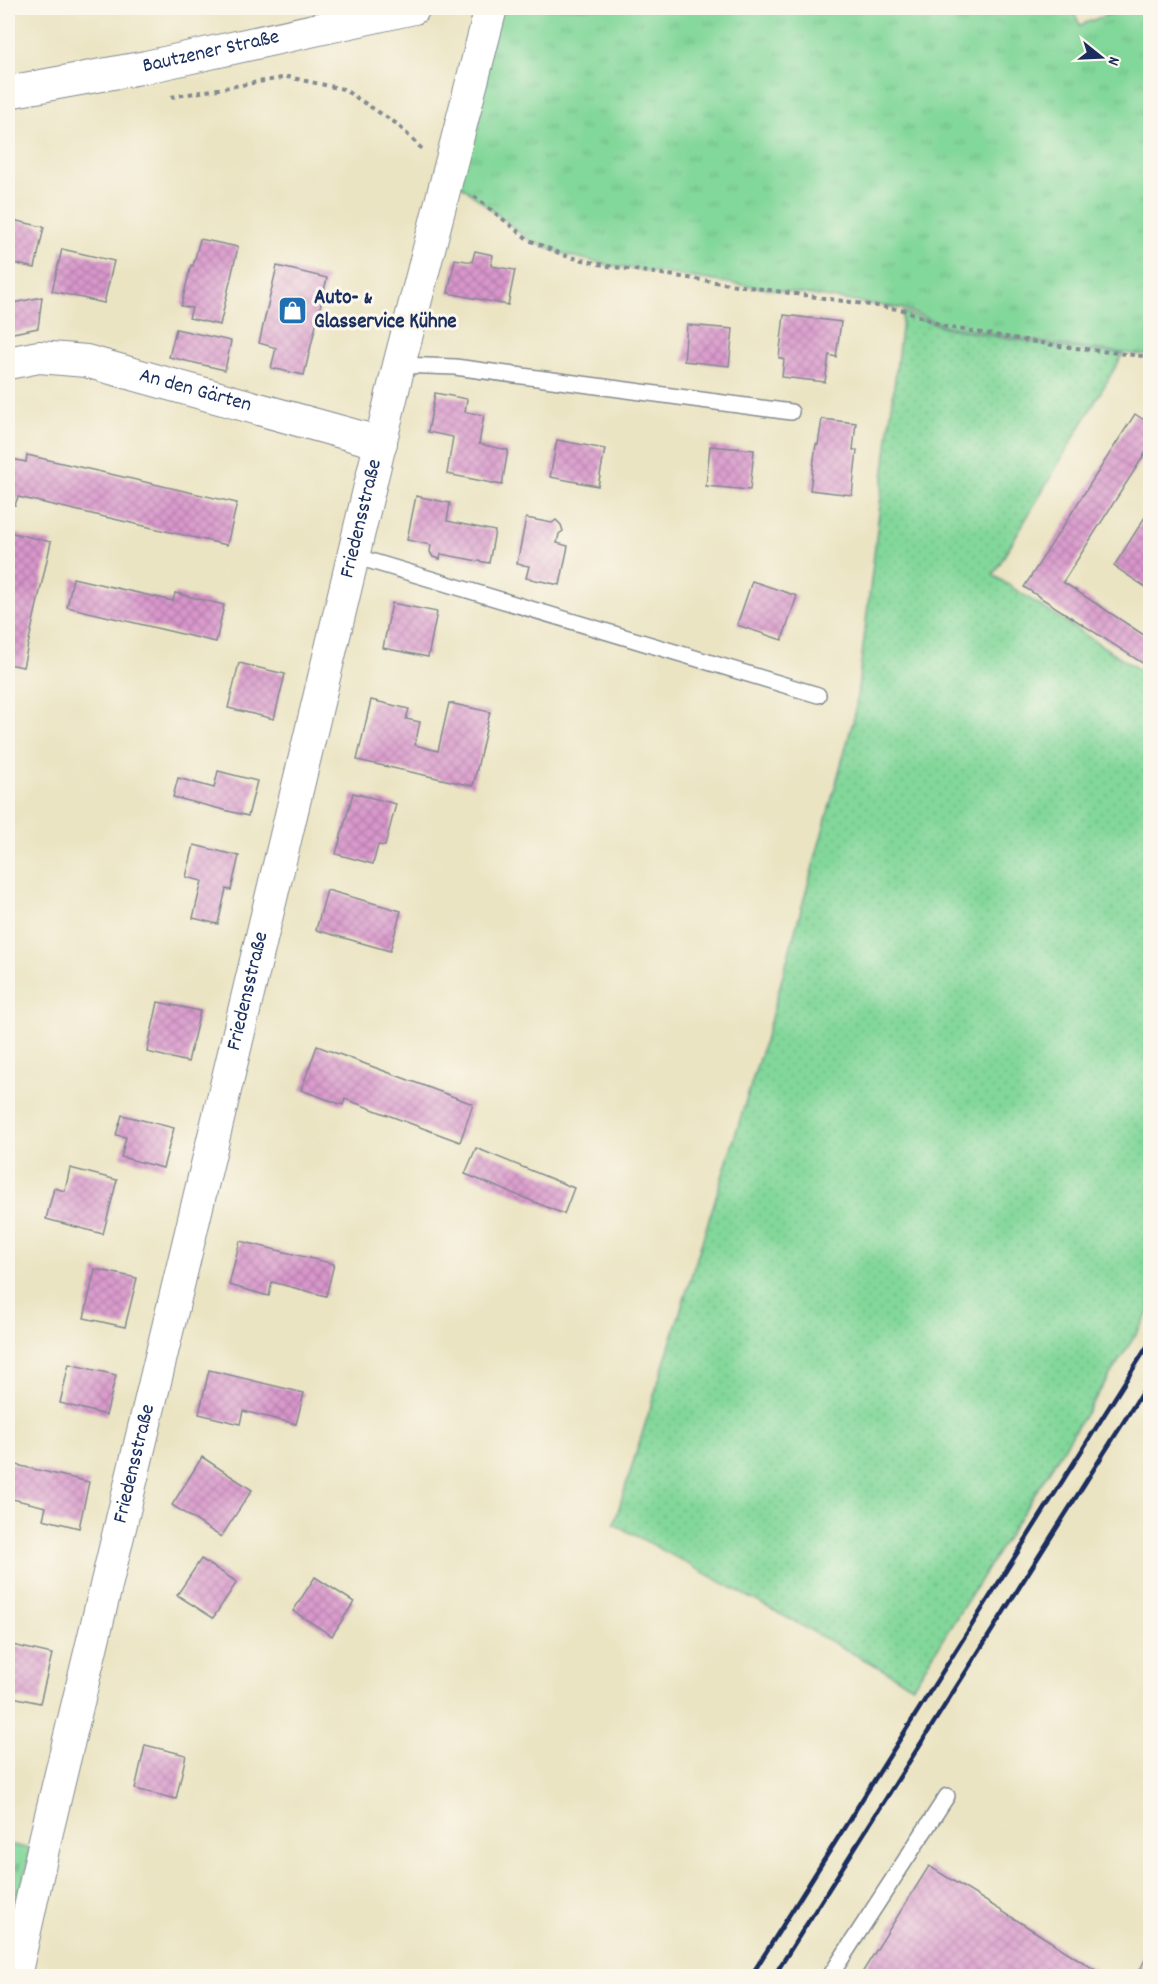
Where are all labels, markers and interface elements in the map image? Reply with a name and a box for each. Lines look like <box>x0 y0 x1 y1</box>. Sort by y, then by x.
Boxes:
street label: Bautzener Straße <box>140 23 282 82</box>
north arrow <box>1071 27 1131 87</box>
text: N <box>1101 54 1125 68</box>
place label: Auto- & Glasservice Kühne <box>314 284 457 338</box>
shop icon: Auto- & Glasservice Kühne <box>277 295 309 327</box>
street label: An den Gärten <box>136 361 255 421</box>
street label: Friedensstraße <box>333 456 391 581</box>
street label: Friedensstraße <box>220 929 277 1054</box>
street label: Friedensstraße <box>107 1401 164 1526</box>

